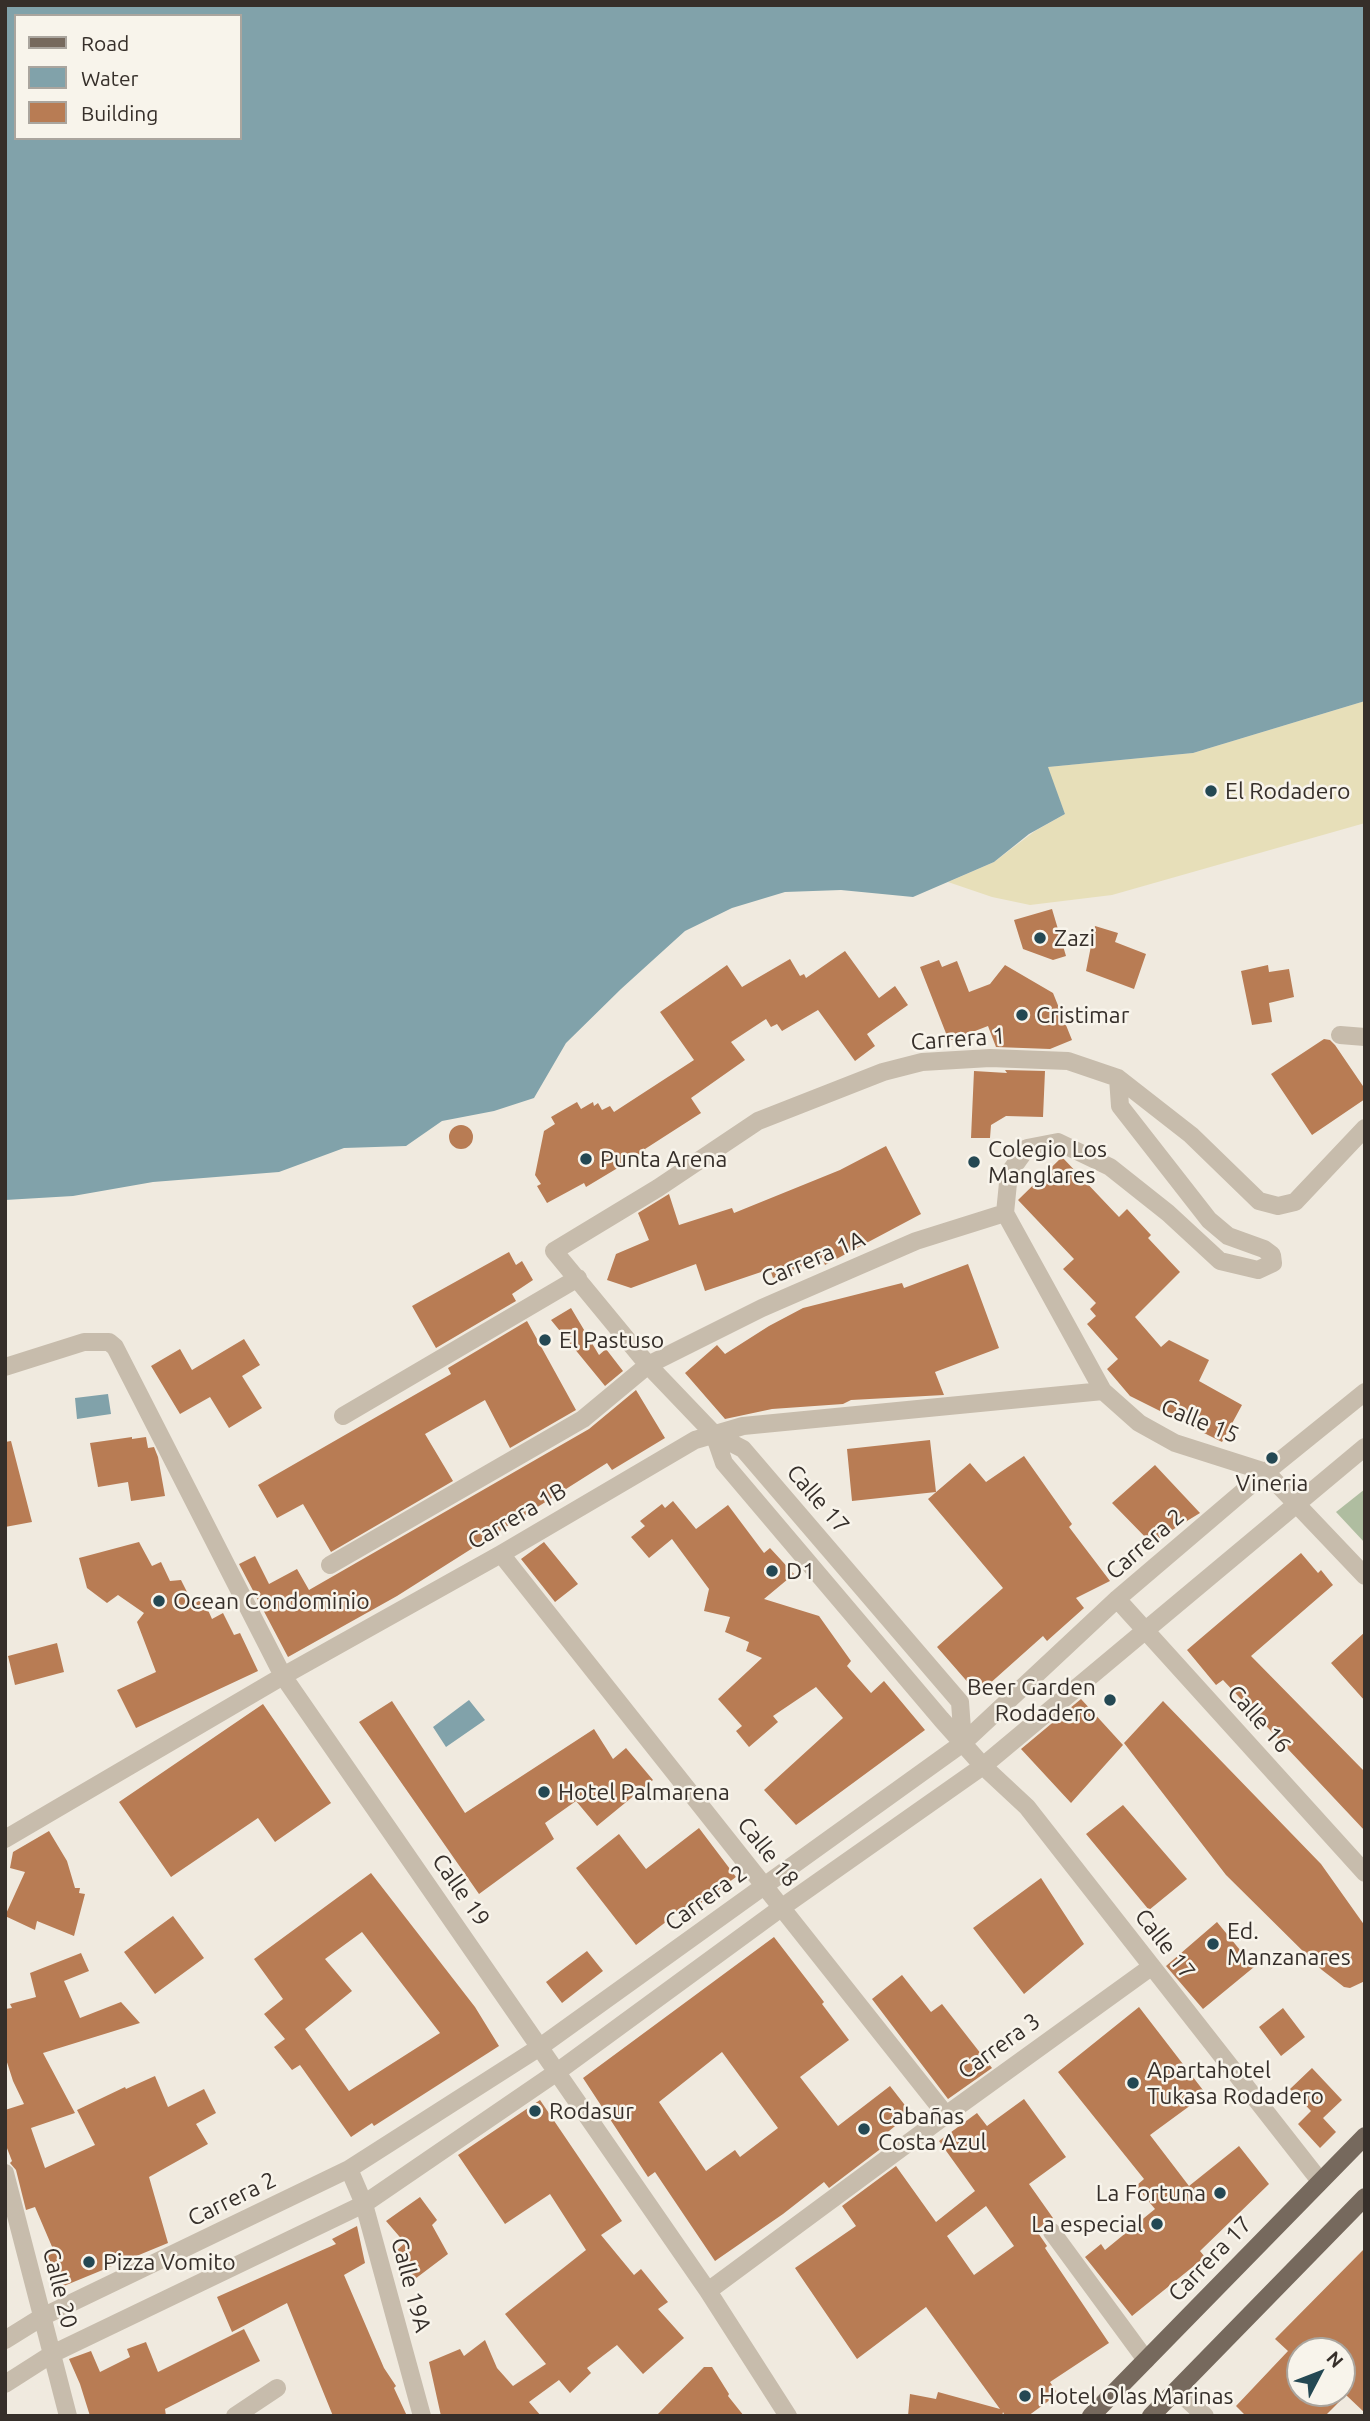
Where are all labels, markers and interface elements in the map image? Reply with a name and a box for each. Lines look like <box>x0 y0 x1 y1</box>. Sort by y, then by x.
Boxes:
legend <box>14 14 242 140</box>
text: Road <box>81 31 129 55</box>
text: Water <box>81 66 139 90</box>
text: Building <box>81 101 158 125</box>
place label: El Rodadero <box>1225 777 1351 805</box>
marker: El Rodadero <box>1203 783 1219 799</box>
place label: Zazi <box>1054 924 1095 952</box>
marker: Zazi <box>1032 930 1048 946</box>
place label: Cristimar <box>1036 1001 1129 1029</box>
marker: Cristimar <box>1014 1007 1030 1023</box>
street label: Carrera 1 <box>910 1022 1006 1056</box>
place label: Colegio Los Manglares <box>988 1135 1107 1189</box>
place label: Punta Arena <box>600 1145 727 1173</box>
marker: Punta Arena <box>578 1151 594 1167</box>
marker: Colegio Los Manglares <box>966 1154 982 1170</box>
street label: Carrera 1A <box>757 1225 869 1293</box>
place label: El Pastuso <box>559 1326 664 1354</box>
marker: El Pastuso <box>537 1332 553 1348</box>
street label: Calle 15 <box>1157 1393 1243 1449</box>
marker: Vineria <box>1264 1450 1280 1466</box>
street label: Calle 17 <box>781 1459 855 1539</box>
place label: Vineria <box>1236 1469 1308 1497</box>
street label: Carrera 1B <box>463 1477 571 1555</box>
street label: Carrera 2 <box>1100 1502 1190 1586</box>
place label: D1 <box>786 1557 815 1585</box>
marker: D1 <box>764 1563 780 1579</box>
place label: Ocean Condominio <box>173 1587 370 1615</box>
marker: Ocean Condominio <box>151 1593 167 1609</box>
place label: Beer Garden Rodadero <box>967 1673 1096 1727</box>
street label: Calle 16 <box>1221 1679 1297 1759</box>
marker: Beer Garden Rodadero <box>1102 1692 1118 1708</box>
place label: Hotel Palmarena <box>558 1778 730 1806</box>
marker: Hotel Palmarena <box>536 1784 552 1800</box>
street label: Calle 18 <box>732 1811 804 1893</box>
street label: Calle 19 <box>426 1849 496 1931</box>
street label: Carrera 2 <box>660 1859 752 1937</box>
street label: Calle 17 <box>1129 1903 1201 1985</box>
place label: Ed. Manzanares <box>1227 1917 1351 1971</box>
marker: Ed. Manzanares <box>1205 1936 1221 1952</box>
street label: Carrera 3 <box>953 2007 1045 2085</box>
place label: Apartahotel Tukasa Rodadero <box>1147 2056 1324 2110</box>
marker: Apartahotel Tukasa Rodadero <box>1125 2075 1141 2091</box>
place label: Rodasur <box>549 2097 634 2125</box>
place label: Cabañas Costa Azul <box>878 2102 987 2156</box>
marker: Rodasur <box>527 2103 543 2119</box>
marker: Cabañas Costa Azul <box>856 2121 872 2137</box>
street label: Carrera 2 <box>183 2166 281 2232</box>
place label: La Fortuna <box>1096 2179 1206 2207</box>
marker: La Fortuna <box>1212 2185 1228 2201</box>
place label: La especial <box>1031 2210 1143 2238</box>
street label: Carrera 17 <box>1163 2211 1257 2307</box>
marker: La especial <box>1149 2216 1165 2232</box>
street label: Calle 19A <box>385 2235 437 2335</box>
street label: Calle 20 <box>37 2245 83 2331</box>
place label: Pizza Vomito <box>103 2248 236 2276</box>
marker: Pizza Vomito <box>81 2254 97 2270</box>
north arrow <box>1286 2337 1356 2407</box>
text: N <box>1322 2347 1348 2372</box>
place label: Hotel Olas Marinas <box>1039 2382 1234 2410</box>
marker: Hotel Olas Marinas <box>1017 2388 1033 2404</box>

